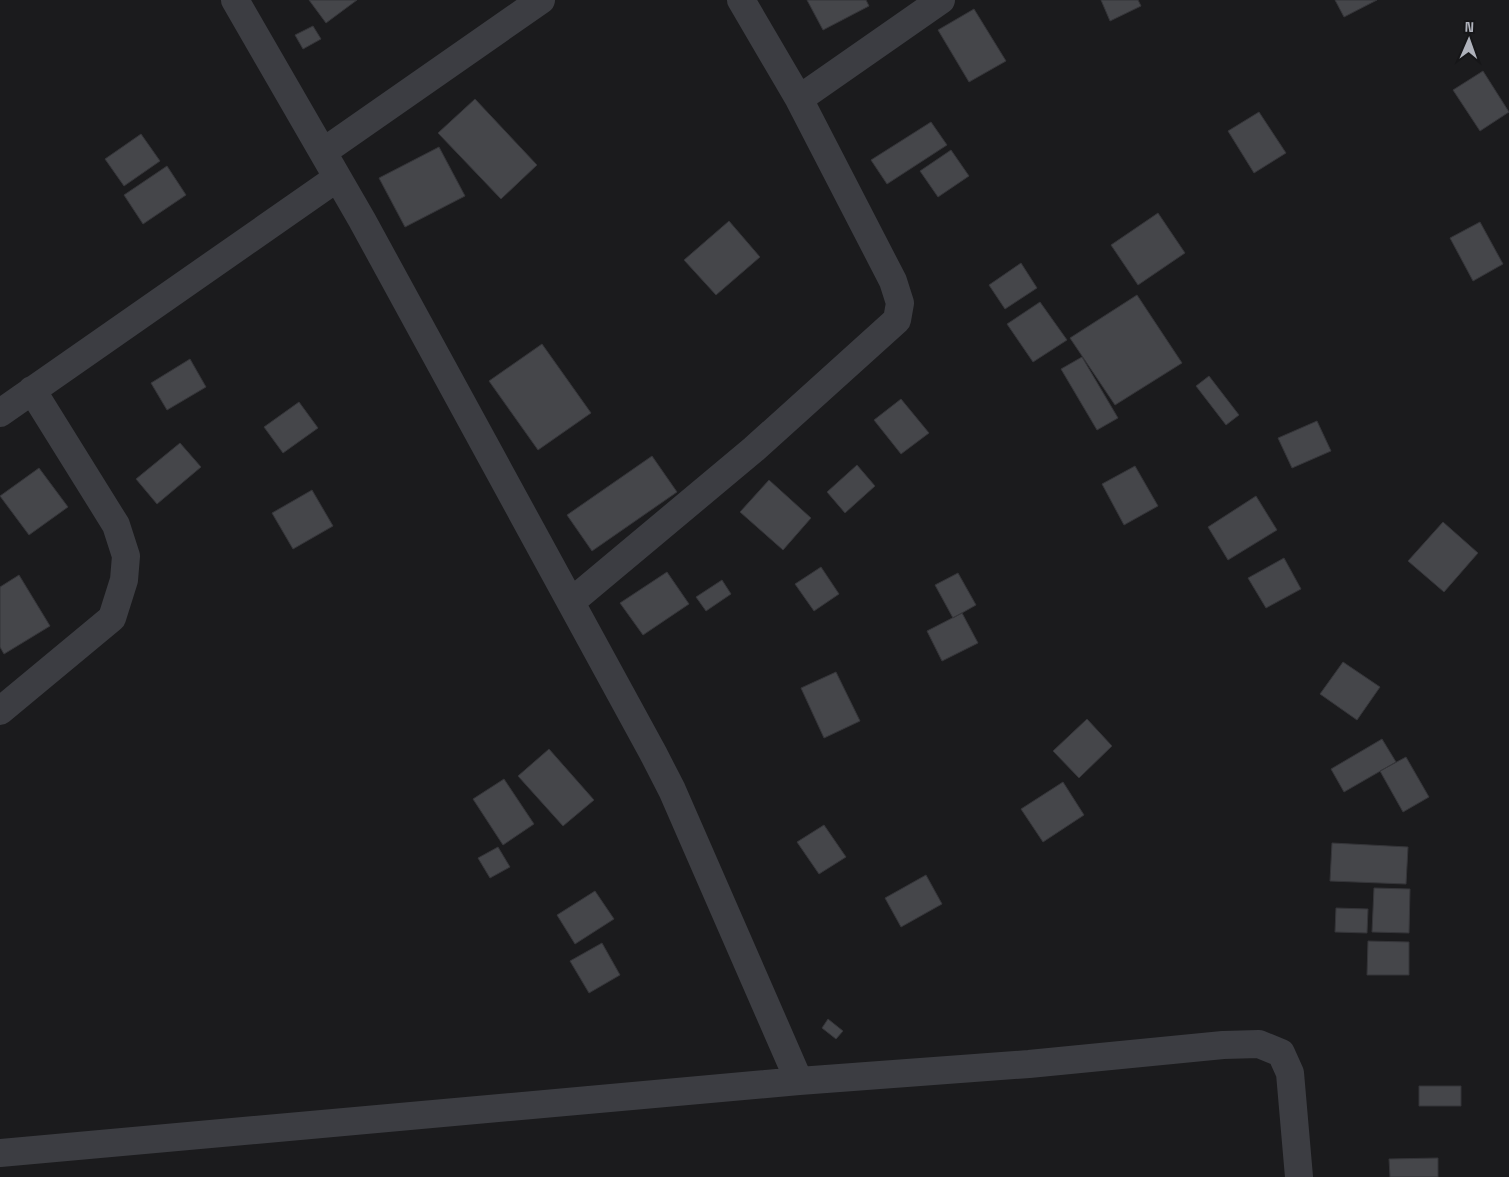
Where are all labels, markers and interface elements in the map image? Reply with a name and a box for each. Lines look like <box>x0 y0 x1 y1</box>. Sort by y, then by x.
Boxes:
north arrow <box>1444 15 1494 65</box>
text: N <box>1464 18 1474 36</box>

